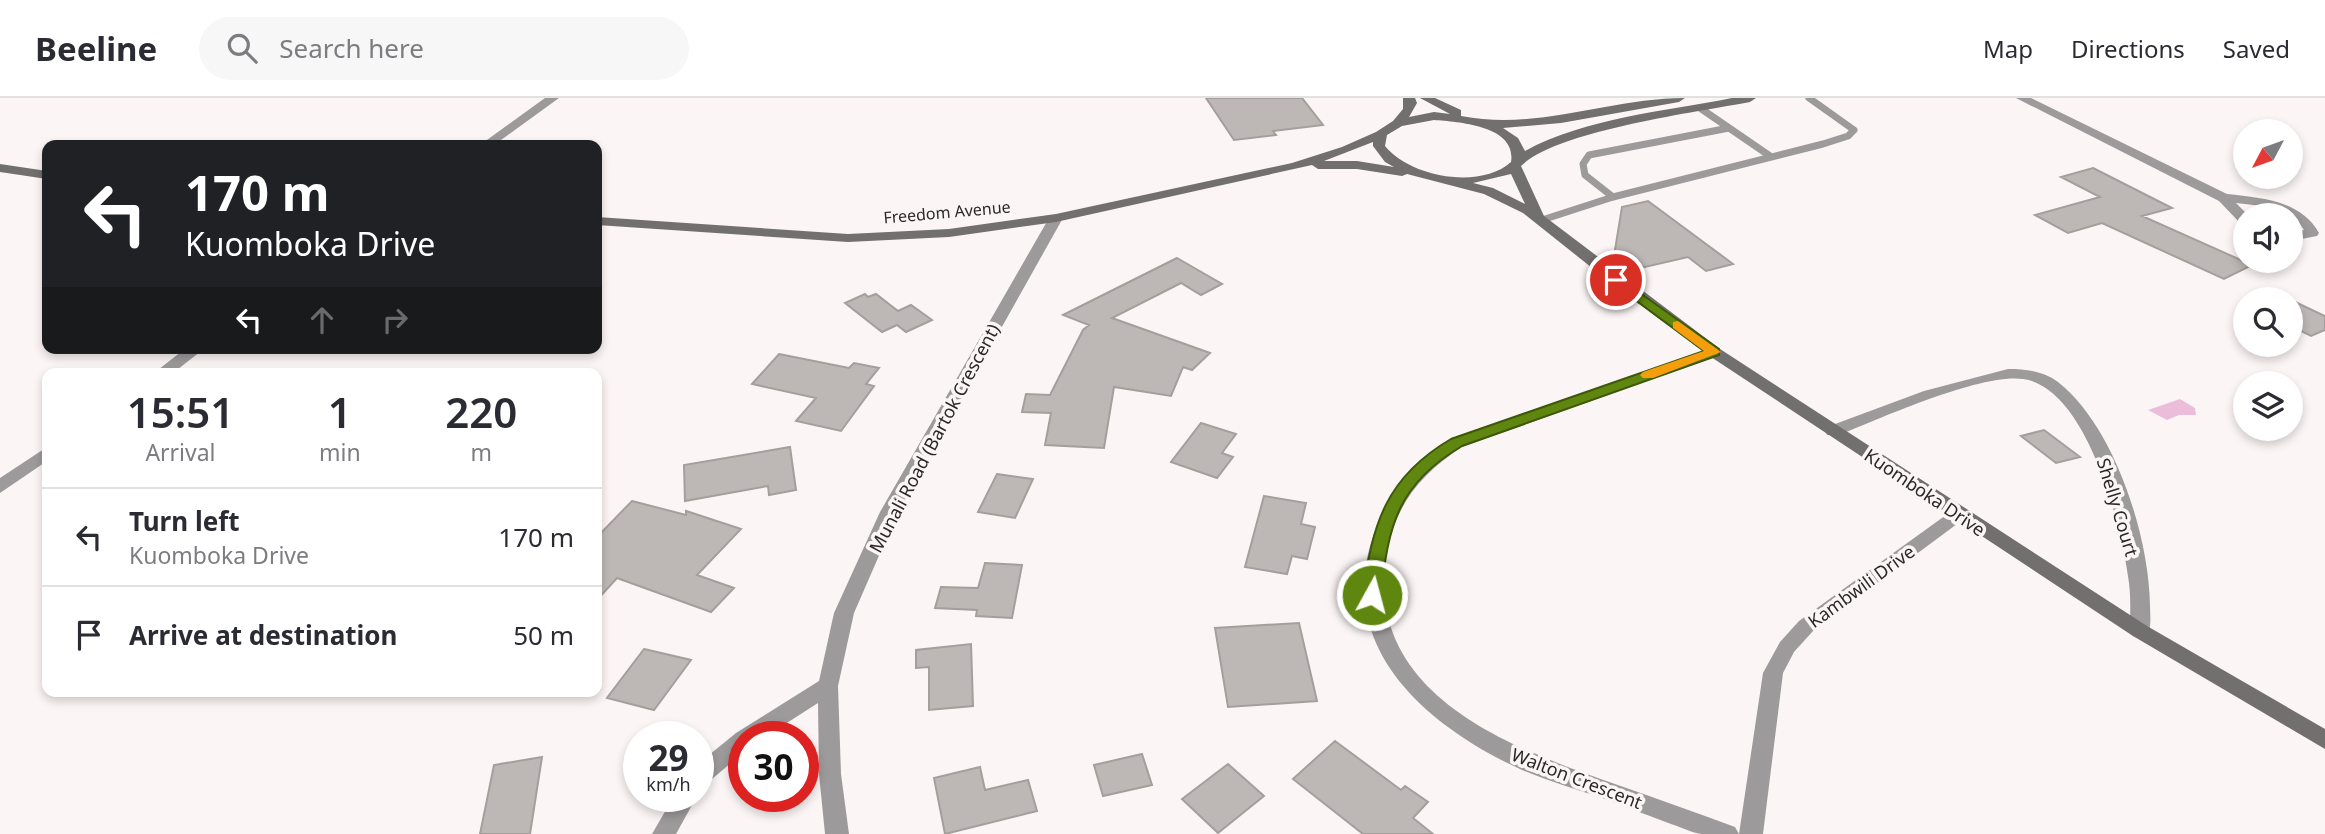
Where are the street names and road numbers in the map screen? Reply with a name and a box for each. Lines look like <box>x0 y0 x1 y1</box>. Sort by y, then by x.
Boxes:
street label: Freedom Avenue <box>883 195 1011 229</box>
street label: Munali Road (Bartok Crescent) <box>863 319 1005 557</box>
street label: Kuomboka Drive <box>1860 443 1990 541</box>
street label: Shelly Court <box>2092 455 2144 560</box>
street label: Kambwili Drive <box>1803 539 1919 633</box>
street label: Walton Crescent <box>1508 742 1646 814</box>

